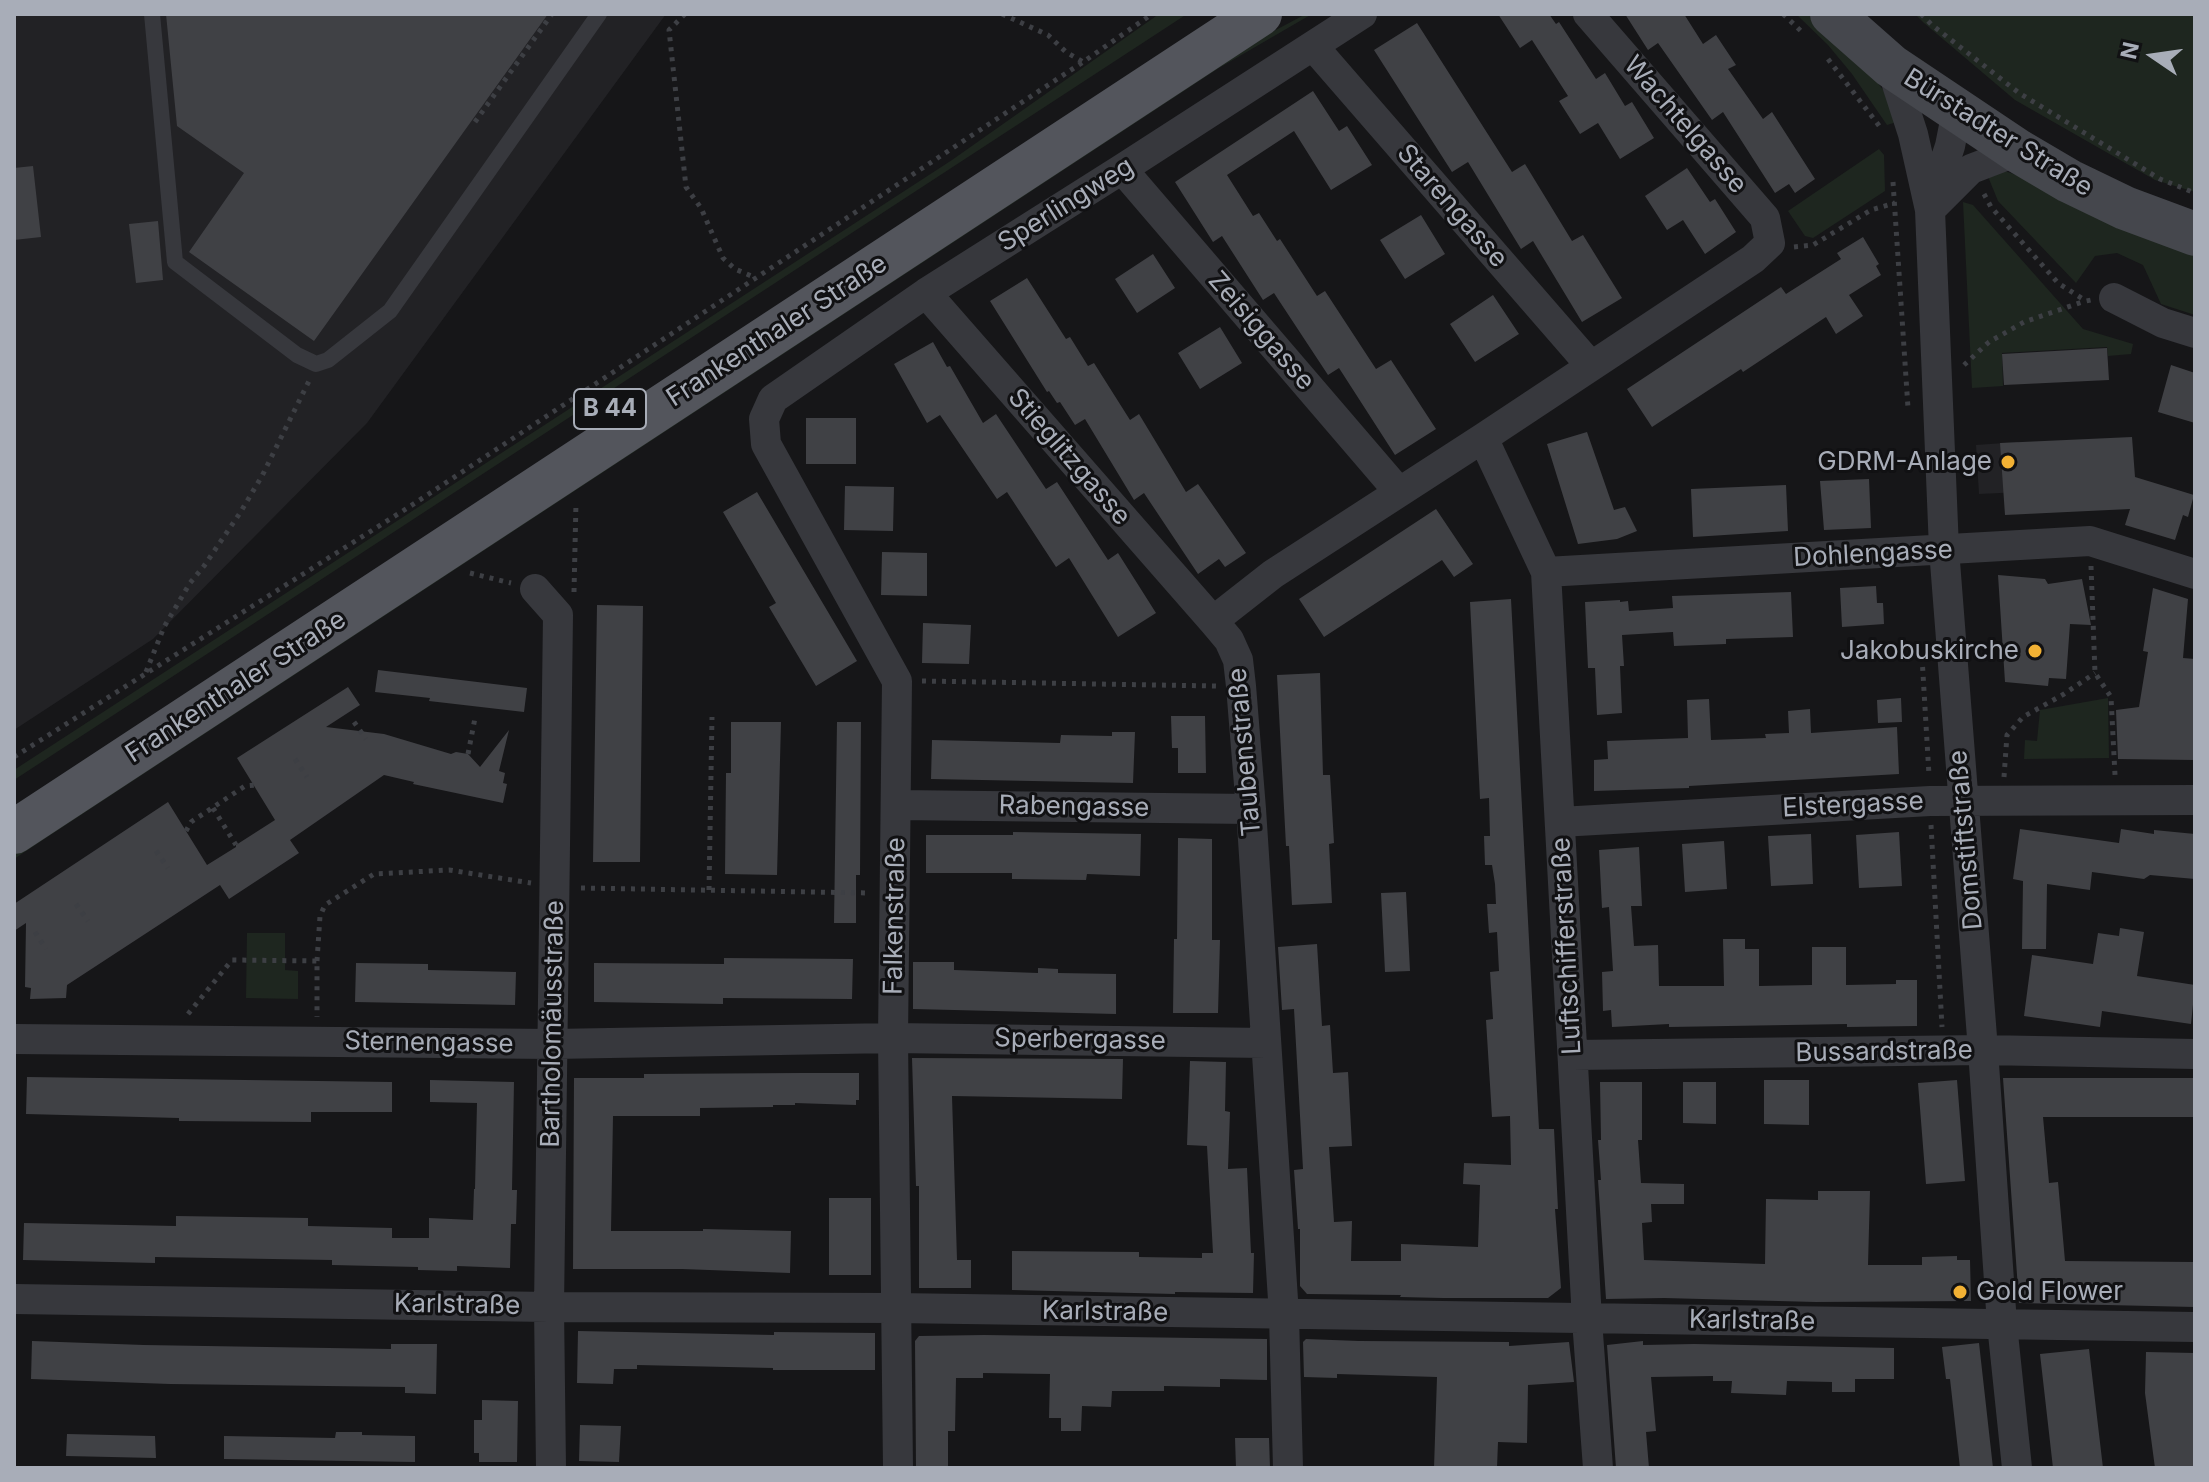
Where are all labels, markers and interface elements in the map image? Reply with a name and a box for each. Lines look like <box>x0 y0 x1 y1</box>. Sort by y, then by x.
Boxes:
north arrow <box>2113 16 2193 96</box>
text: N <box>2115 40 2144 62</box>
street label: Wachtelgasse <box>1617 50 1753 200</box>
street label: Bürstadter Straße <box>1898 62 2098 204</box>
street label: Starengasse <box>1390 138 1514 274</box>
street label: Sperlingweg <box>993 151 1139 259</box>
street label: Frankenthaler Straße <box>661 248 893 414</box>
street label: Zeisiggasse <box>1201 265 1321 397</box>
street label: Stieglitzgasse <box>1001 382 1137 532</box>
road number: B 44 <box>574 389 646 429</box>
place label: GDRM-Anlage <box>1817 446 1992 478</box>
marker: GDRM-Anlage <box>1999 453 2017 471</box>
street label: Dohlengasse <box>1792 534 1954 574</box>
street label: Frankenthaler Straße <box>120 604 352 770</box>
place label: Jakobuskirche <box>1840 635 2019 667</box>
marker: Jakobuskirche <box>2026 642 2044 660</box>
street label: Taubenstraße <box>1222 666 1268 838</box>
street label: Domstiftstraße <box>1943 749 1989 931</box>
street label: Elstergasse <box>1781 786 1925 824</box>
street label: Rabengasse <box>998 790 1150 824</box>
street label: Falkenstraße <box>878 837 912 995</box>
street label: Luftschifferstraße <box>1546 837 1588 1055</box>
street label: Bartholomäusstraße <box>535 900 571 1148</box>
street label: Sperbergasse <box>994 1023 1166 1057</box>
street label: Sternengasse <box>344 1026 514 1060</box>
street label: Bussardstraße <box>1795 1035 1973 1069</box>
place label: Gold Flower <box>1976 1276 2123 1308</box>
marker: Gold Flower <box>1951 1283 1969 1301</box>
street label: Karlstraße <box>394 1288 520 1322</box>
street label: Karlstraße <box>1042 1295 1168 1329</box>
street label: Karlstraße <box>1689 1304 1815 1338</box>

